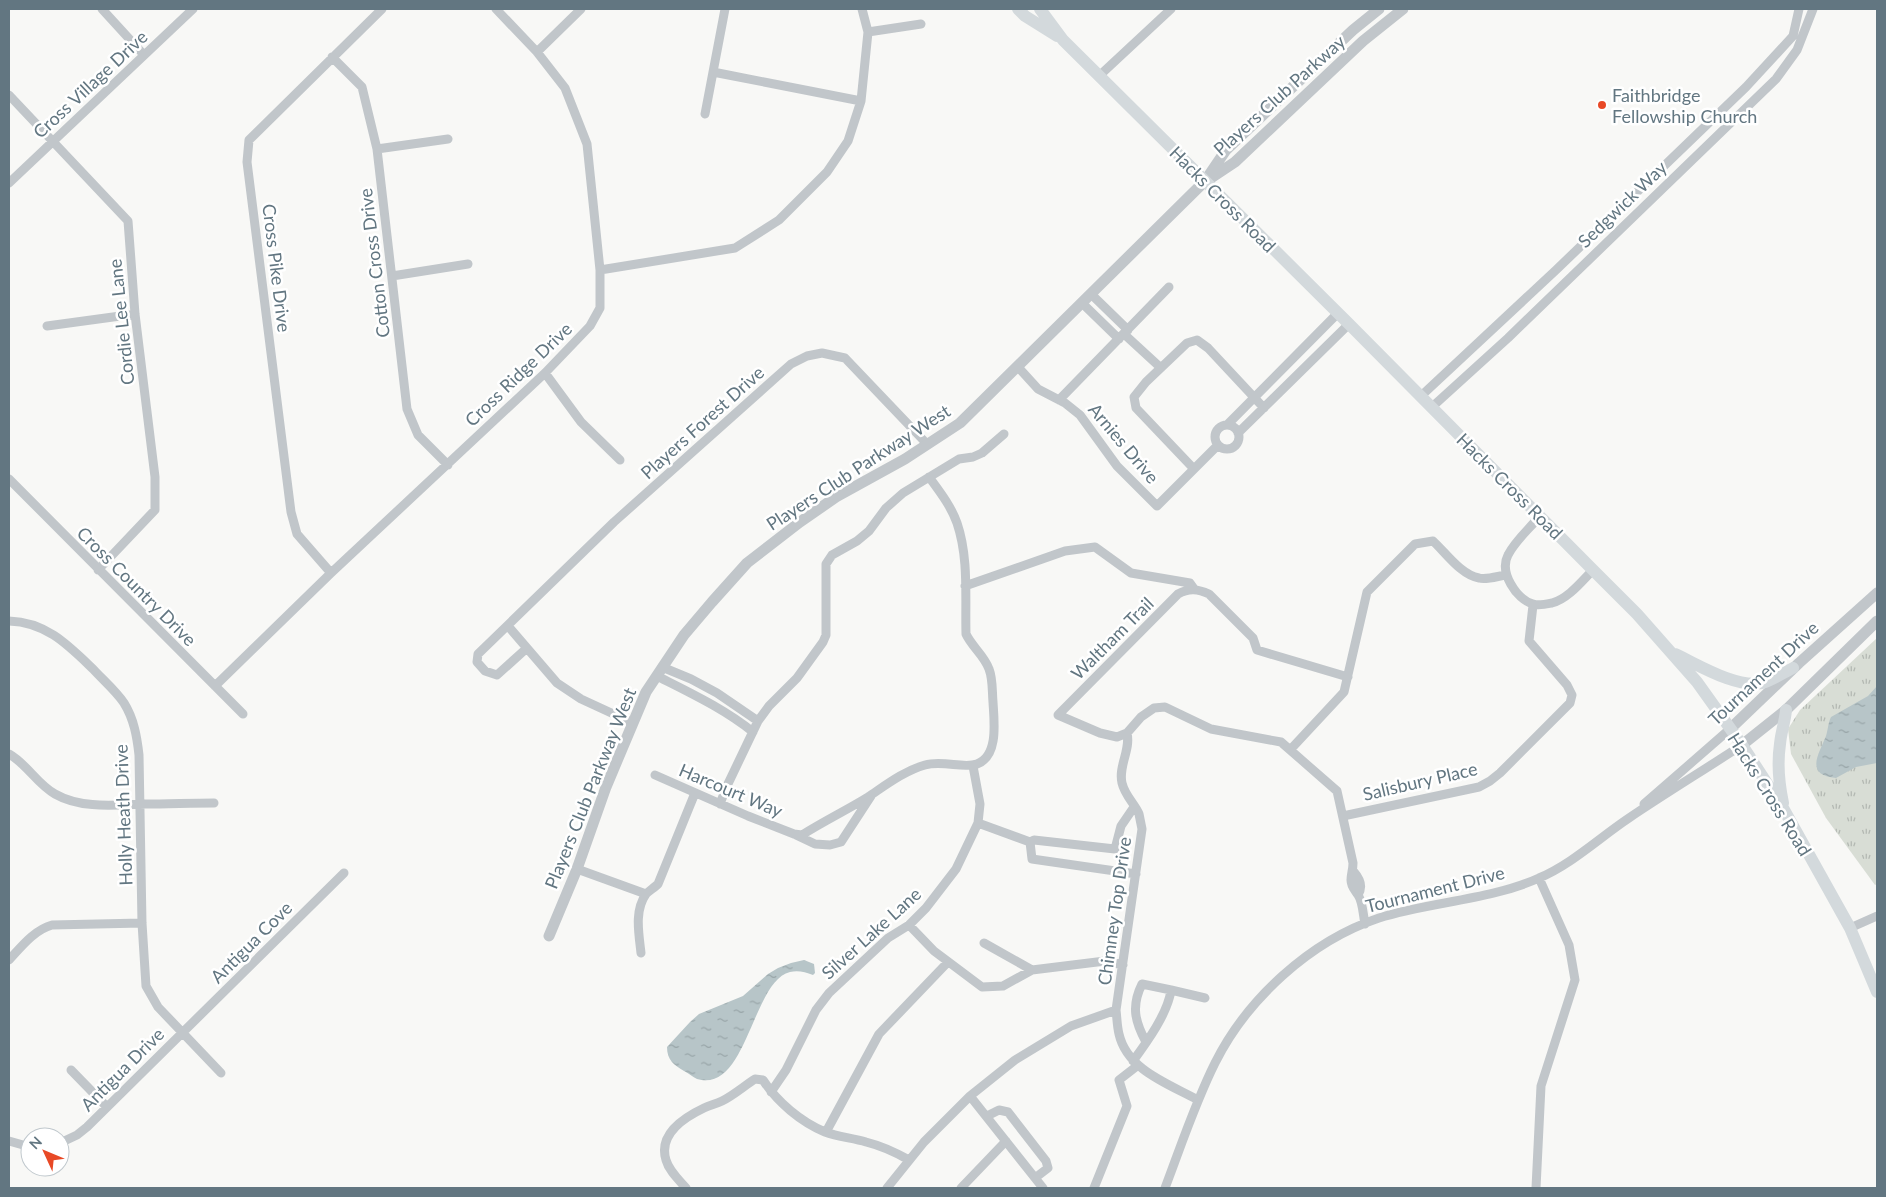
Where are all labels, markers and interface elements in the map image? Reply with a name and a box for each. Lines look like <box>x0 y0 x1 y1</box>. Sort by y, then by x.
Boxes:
street label: Cross Village Drive <box>28 25 152 143</box>
street label: Players Club Parkway <box>1209 30 1350 160</box>
place label: Faithbridge Fellowship Church <box>1612 84 1757 127</box>
marker: Faithbridge Fellowship Church <box>1596 99 1608 111</box>
street label: Hacks Cross Road <box>1165 141 1281 257</box>
street label: Sedgwick Way <box>1573 156 1671 252</box>
street label: Cotton Cross Drive <box>354 187 394 339</box>
street label: Cross Pike Drive <box>258 202 296 334</box>
street label: Cordie Lee Lane <box>103 258 139 386</box>
street label: Cross Ridge Drive <box>460 317 576 431</box>
street label: Players Forest Drive <box>636 361 768 483</box>
street label: Arnies Drive <box>1084 398 1164 488</box>
street label: Players Club Parkway West <box>762 399 954 535</box>
street label: Hacks Cross Road <box>1452 428 1568 544</box>
street label: Cross Country Drive <box>73 522 201 650</box>
street label: Waltham Trail <box>1066 592 1158 684</box>
street label: Tournament Drive <box>1703 616 1823 730</box>
street label: Players Club Parkway West <box>540 684 641 892</box>
street label: Hacks Cross Road <box>1723 728 1817 860</box>
street label: Holly Heath Drive <box>110 744 136 886</box>
street label: Salisbury Place <box>1361 757 1479 805</box>
street label: Harcourt Way <box>676 758 787 822</box>
street label: Chimney Top Drive <box>1093 835 1135 987</box>
street label: Tournament Drive <box>1363 861 1507 917</box>
street label: Silver Lake Lane <box>817 883 925 983</box>
street label: Antigua Cove <box>206 897 296 987</box>
street label: Antigua Drive <box>76 1023 168 1115</box>
north arrow <box>20 1127 70 1177</box>
text: N <box>25 1133 45 1152</box>

